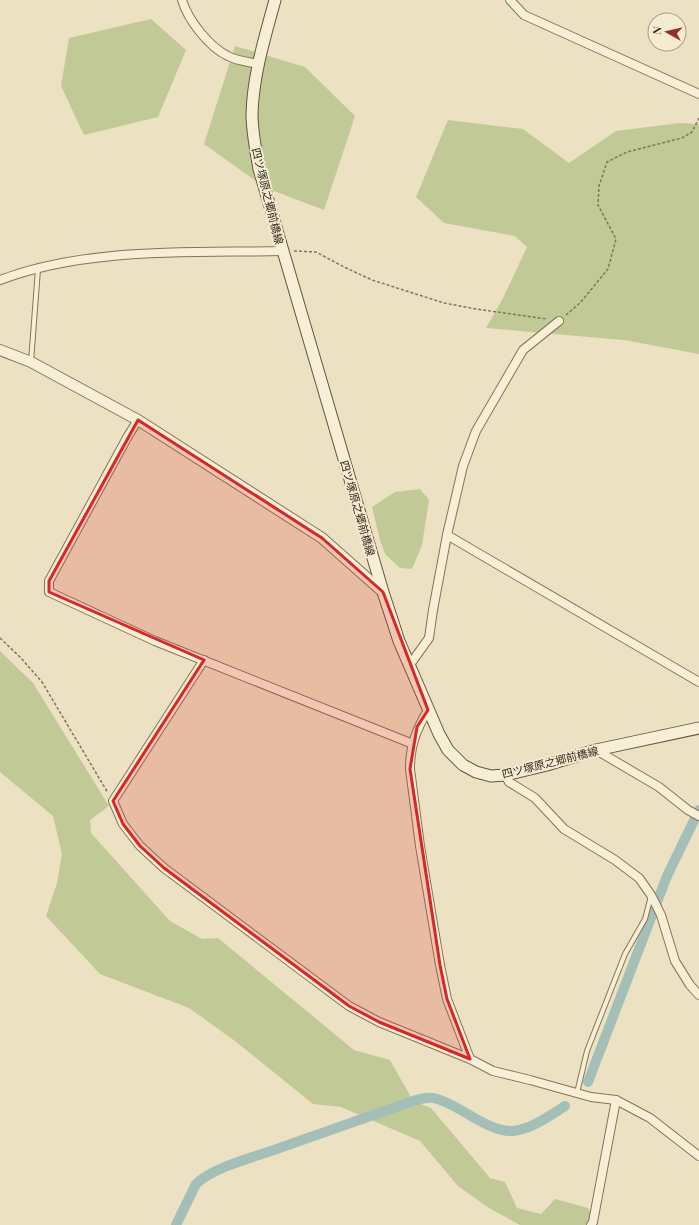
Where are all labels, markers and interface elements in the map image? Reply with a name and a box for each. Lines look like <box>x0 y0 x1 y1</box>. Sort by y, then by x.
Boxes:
north arrow <box>647 12 687 52</box>
text: N <box>649 26 665 36</box>
street label: 四ツ塚原之郷前橋線 <box>249 146 287 246</box>
street label: 四ツ塚原之郷前橋線 <box>337 458 379 558</box>
street label: 四ツ塚原之郷前橋線 <box>500 743 600 781</box>

